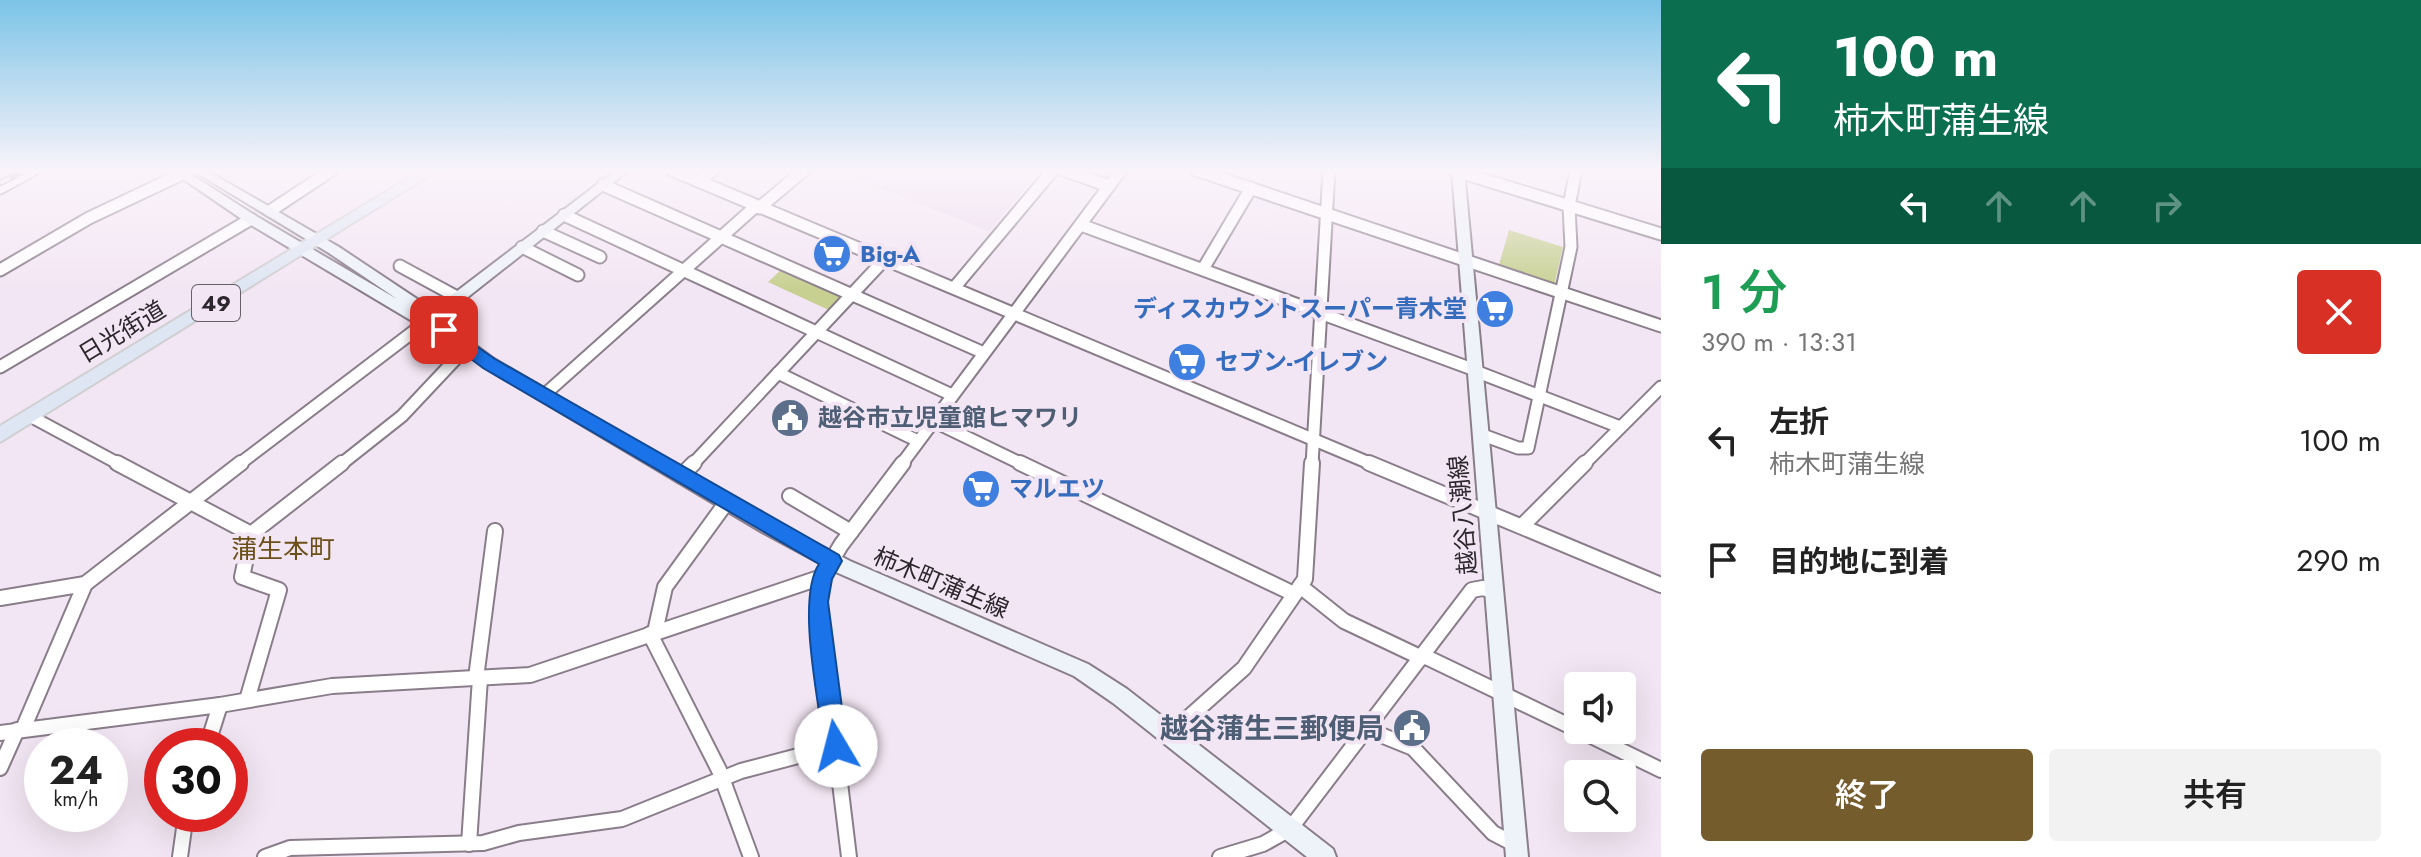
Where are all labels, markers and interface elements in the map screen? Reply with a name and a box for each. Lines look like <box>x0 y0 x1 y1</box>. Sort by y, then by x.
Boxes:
text: 100 m <box>1833 16 1998 97</box>
icon: left <box>1701 32 1805 136</box>
text: 柿木町蒲生線 <box>1833 94 2049 146</box>
icon: left <box>1893 184 1937 228</box>
icon: ahead <box>1977 184 2021 228</box>
icon: ahead <box>2061 184 2105 228</box>
icon: right <box>2145 184 2189 228</box>
supermarket icon: Big-A <box>811 233 853 275</box>
place label: Big-A <box>860 236 921 271</box>
text: 1 分 <box>1701 258 1787 327</box>
button: close <box>2297 270 2381 354</box>
road number: 49 <box>192 285 240 321</box>
supermarket icon: ディスカウントスーパー青木堂 <box>1474 288 1516 330</box>
place label: ディスカウントスーパー青木堂 <box>1133 291 1467 326</box>
street label: 日光街道 <box>72 292 172 371</box>
pin <box>410 296 478 364</box>
icon: arrive <box>422 308 466 352</box>
text: 390 m · 13:31 <box>1701 323 1857 361</box>
supermarket icon: セブン-イレブン <box>1166 341 1208 383</box>
place label: セブン-イレブン <box>1215 344 1388 379</box>
public building icon: 越谷市立児童館ヒマワリ <box>769 397 811 439</box>
place label: 越谷市立児童館ヒマワリ <box>818 400 1082 435</box>
text: 左折 <box>1769 400 1829 443</box>
icon: left <box>1701 418 1745 462</box>
text: 100 m <box>2299 419 2381 462</box>
text: 柿木町蒲生線 <box>1769 445 1925 483</box>
street label: 越谷八潮線 <box>1440 454 1485 576</box>
supermarket icon: マルエツ <box>960 468 1002 510</box>
place label: マルエツ <box>1009 471 1105 506</box>
district label: 蒲生本町 <box>231 530 335 568</box>
street label: 柿木町蒲生線 <box>868 538 1014 627</box>
icon: arrive <box>1701 538 1745 582</box>
text: 290 m <box>2296 539 2381 582</box>
text: 目的地に到着 <box>1769 540 1949 583</box>
map controls <box>1564 672 1636 832</box>
button: sound <box>1564 672 1636 744</box>
position arrow <box>794 704 878 788</box>
public building icon: 越谷蒲生三郵便局 <box>1391 707 1433 749</box>
place label: 越谷蒲生三郵便局 <box>1160 708 1384 749</box>
speed limit sign: 30 <box>144 728 248 832</box>
text: 24 <box>49 741 103 799</box>
button: 終了 <box>1701 749 2033 841</box>
button: 共有 <box>2049 749 2381 841</box>
button: search <box>1564 760 1636 832</box>
text: km/h <box>53 785 99 814</box>

